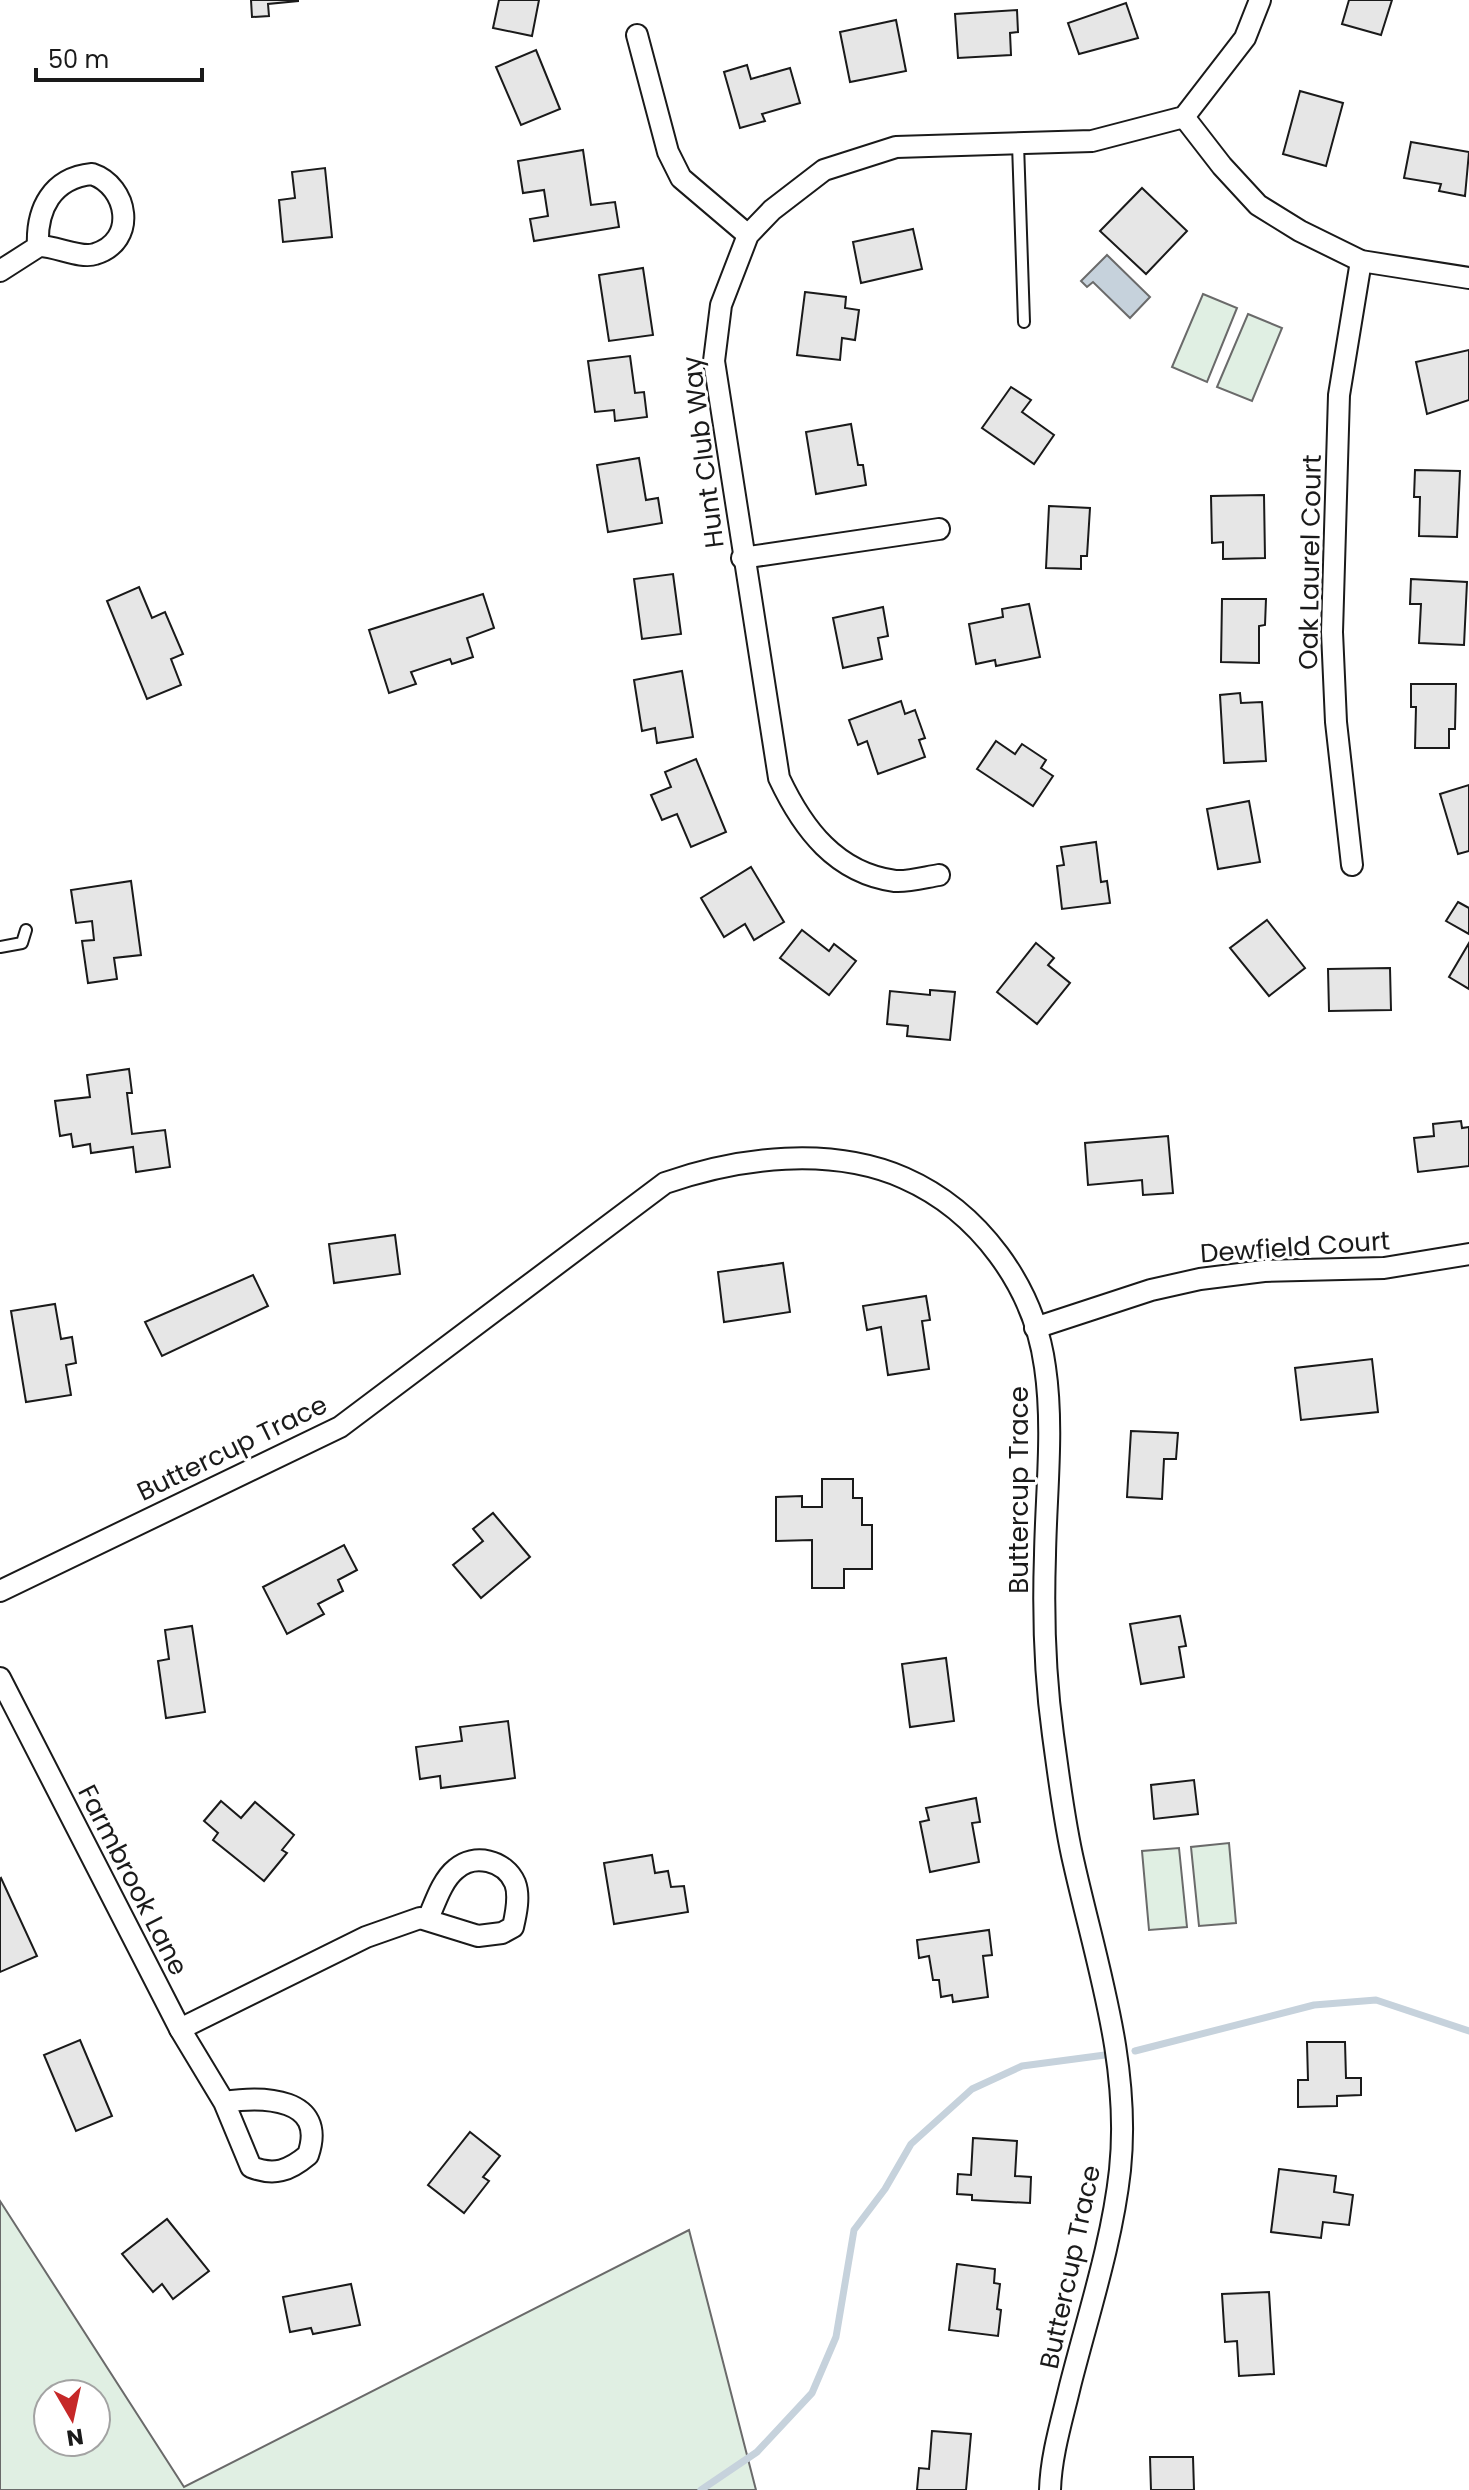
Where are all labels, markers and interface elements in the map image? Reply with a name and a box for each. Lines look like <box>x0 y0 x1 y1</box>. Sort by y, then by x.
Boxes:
scale bar <box>36 32 202 82</box>
text: 50 m <box>48 43 109 76</box>
street label: Hunt Club Way <box>673 354 733 550</box>
street label: Oak Laurel Court <box>1290 454 1330 670</box>
street label: Dewfield Court <box>1199 1222 1391 1272</box>
street label: Buttercup Trace <box>131 1386 333 1510</box>
street label: Buttercup Trace <box>1001 1386 1037 1594</box>
street label: Farmbrook Lane <box>69 1778 197 1982</box>
street label: Buttercup Trace <box>1031 2162 1109 2372</box>
north arrow <box>32 2378 112 2458</box>
text: N <box>64 2421 86 2454</box>

